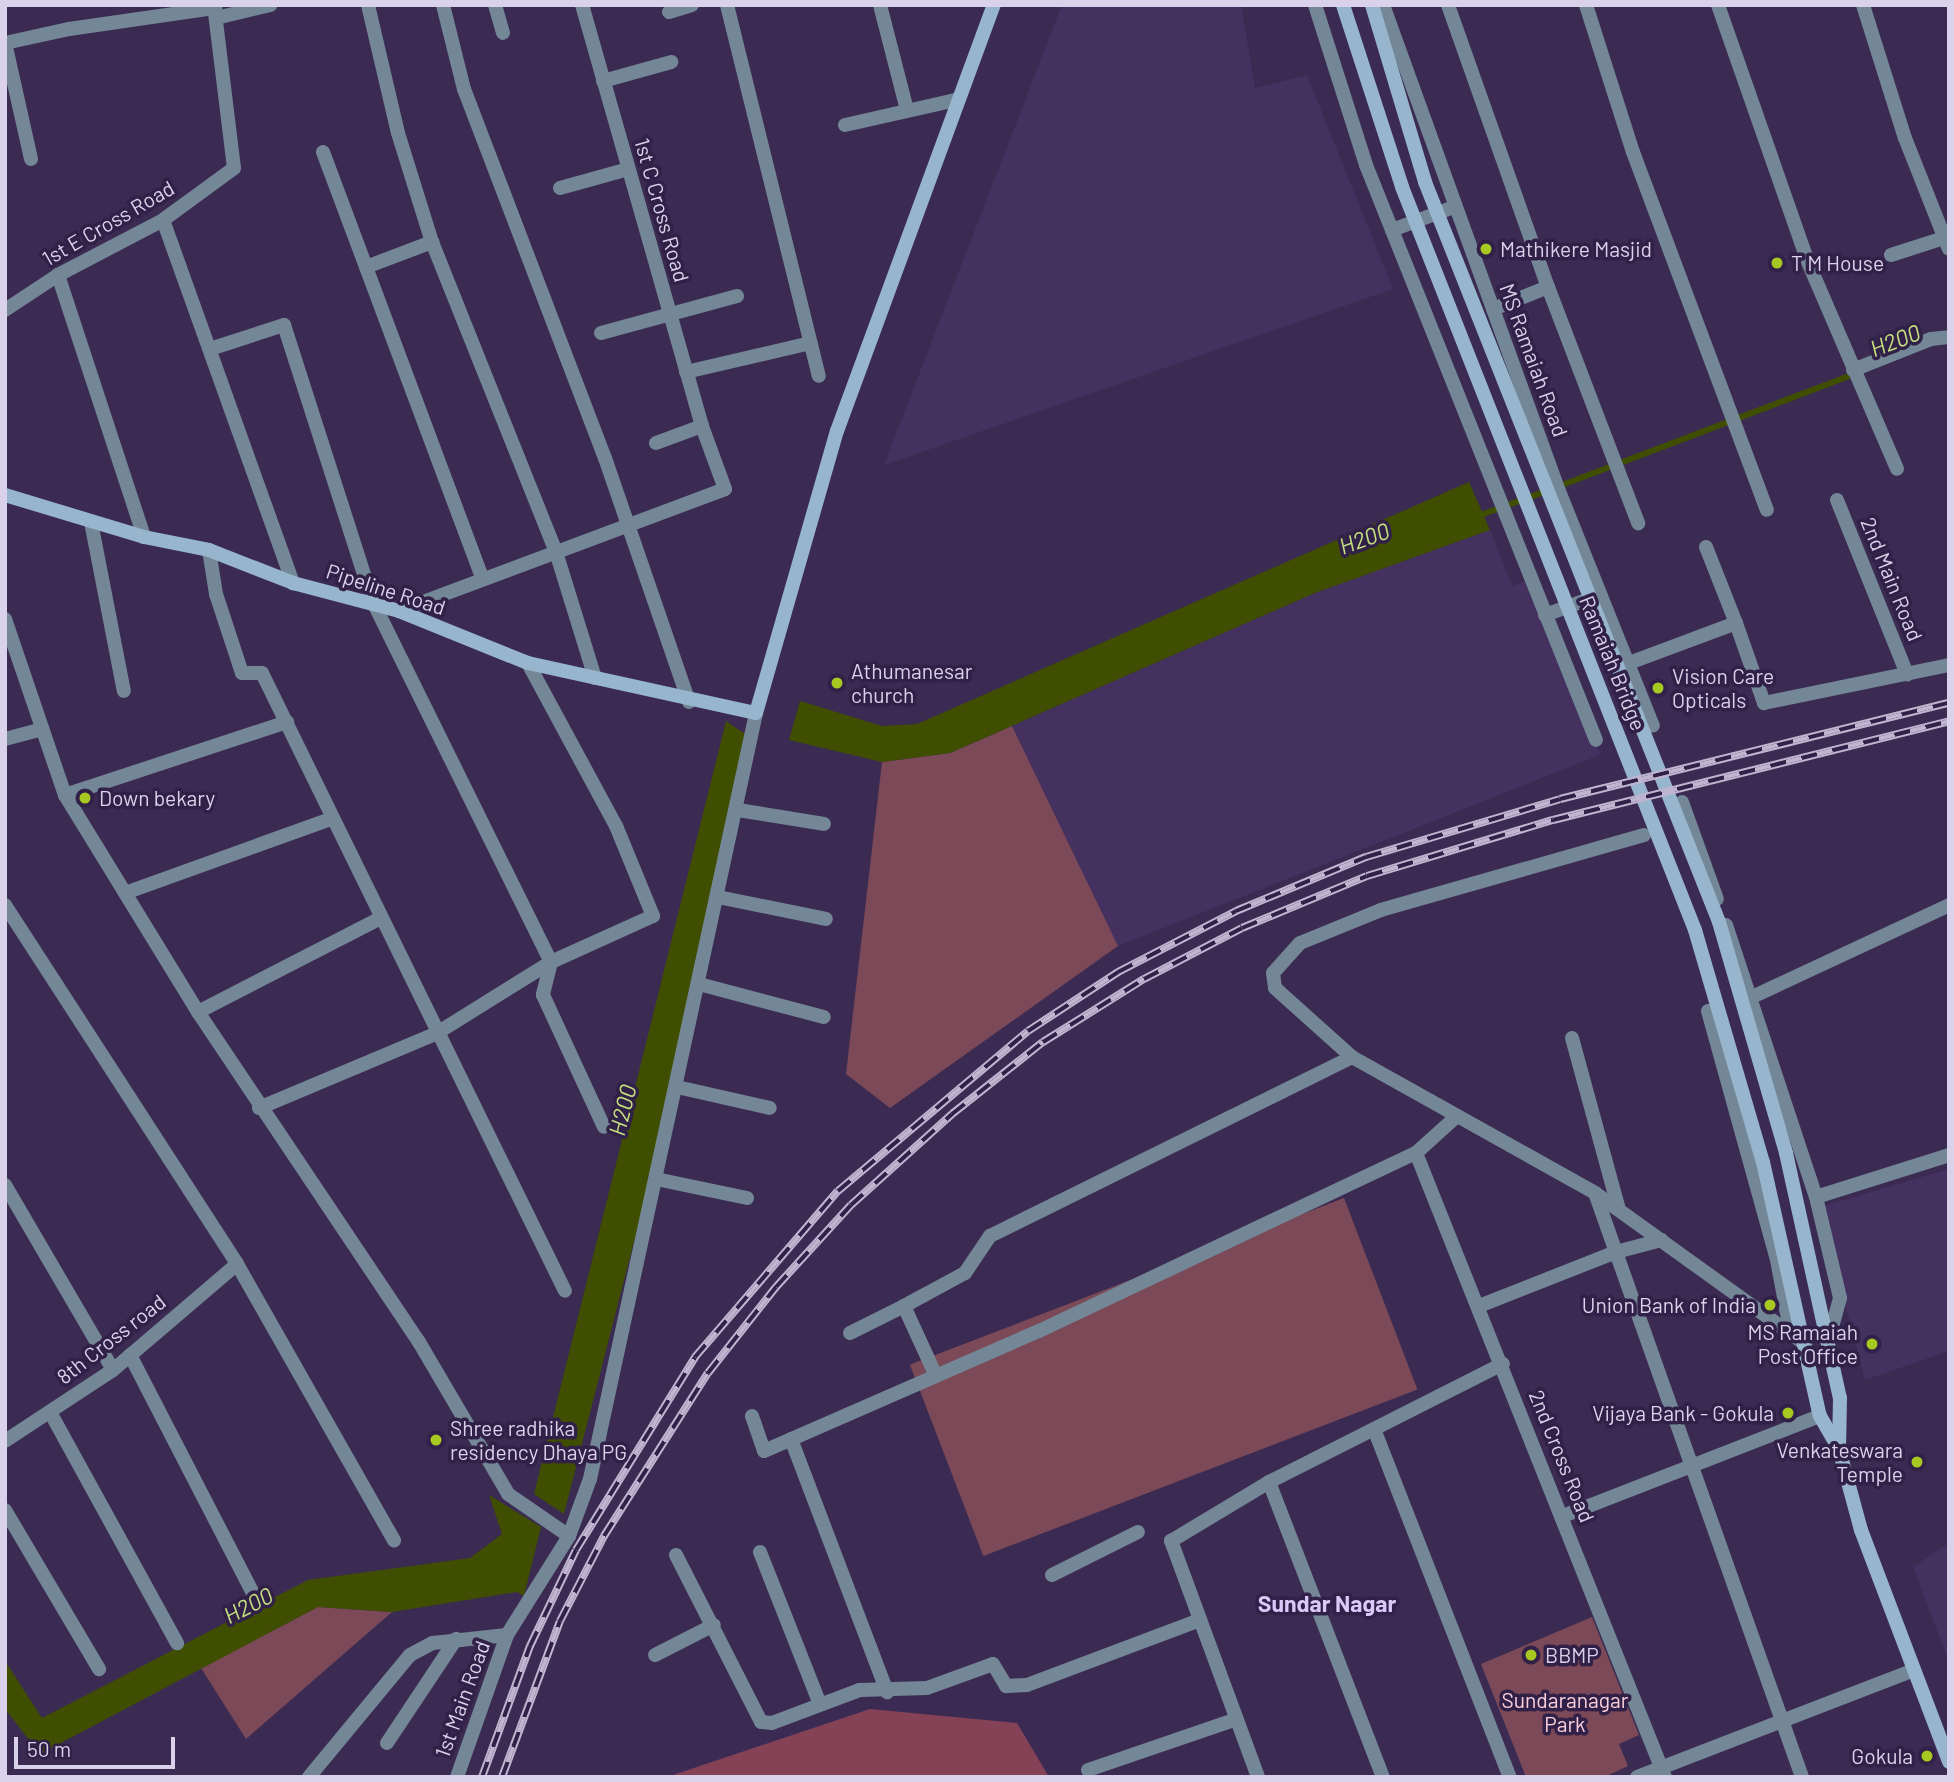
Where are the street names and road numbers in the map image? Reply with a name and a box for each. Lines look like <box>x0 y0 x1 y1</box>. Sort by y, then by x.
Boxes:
street label: 1st C Cross Road <box>629 135 695 285</box>
street label: 1st E Cross Road <box>37 175 179 271</box>
street label: MS Ramaiah Road <box>1495 280 1573 440</box>
street label: 2nd Main Road <box>1856 513 1928 645</box>
street label: Pipeline Road <box>323 558 449 620</box>
street label: Ramaiah Bridge <box>1574 592 1652 734</box>
street label: 8th Cross road <box>52 1289 170 1389</box>
street label: 2nd Cross Road <box>1524 1386 1600 1526</box>
street label: 1st Main Road <box>429 1637 495 1761</box>

